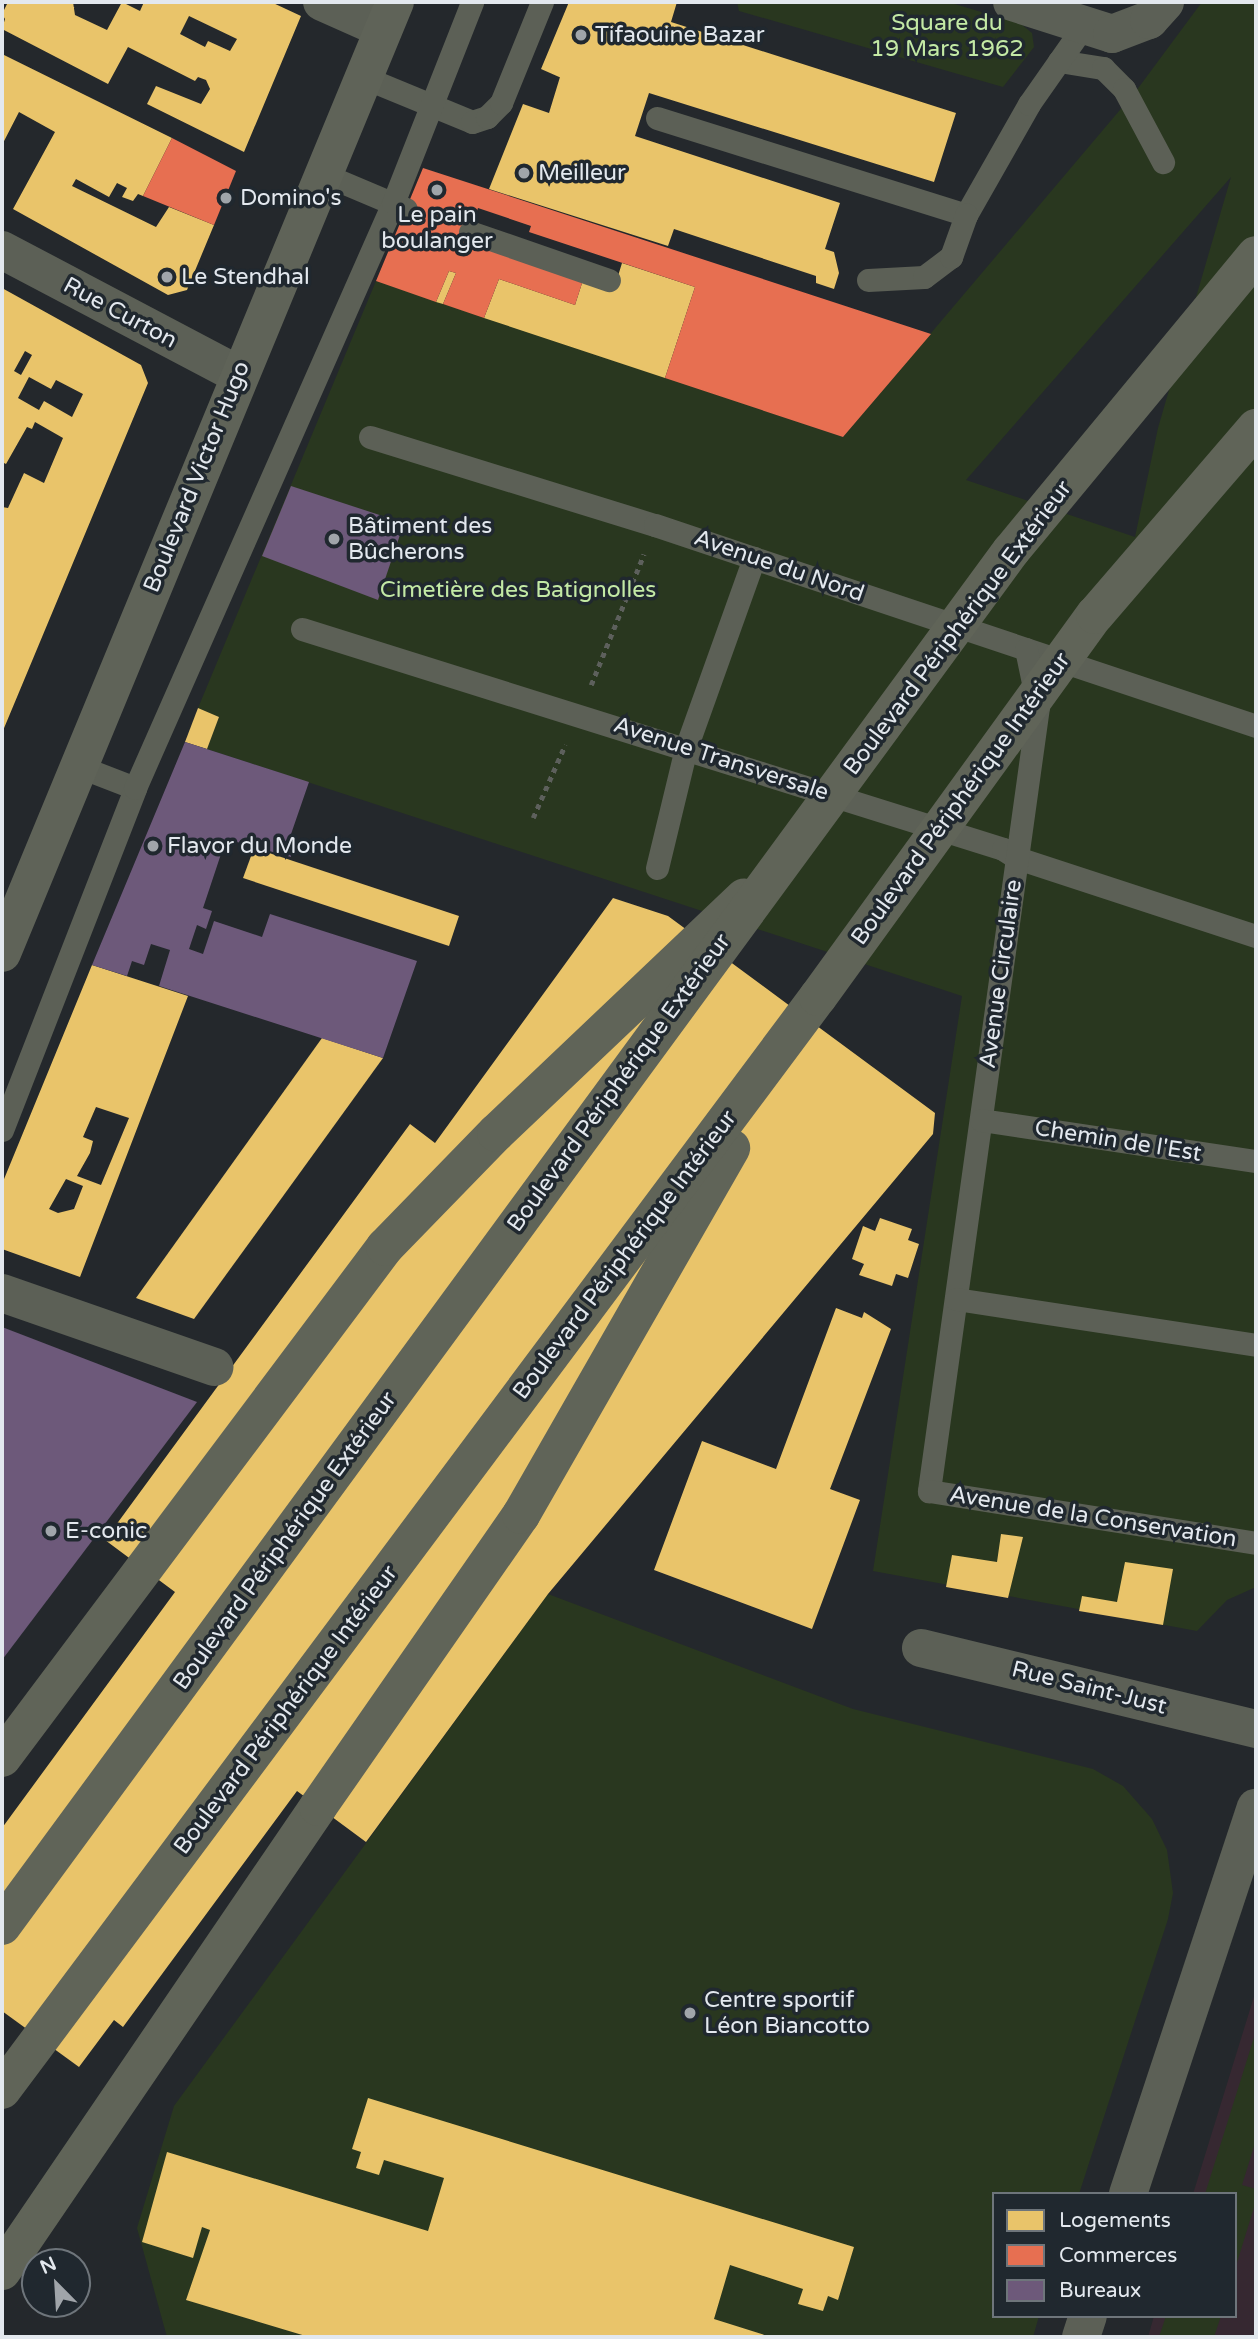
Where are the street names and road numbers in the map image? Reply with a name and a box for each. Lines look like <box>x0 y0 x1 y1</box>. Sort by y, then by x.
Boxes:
street label: Rue Curton <box>59 272 181 354</box>
street label: Boulevard Victor Hugo <box>138 357 256 597</box>
street label: Boulevard Périphérique Extérieur <box>838 475 1078 781</box>
street label: Avenue du Nord <box>690 524 868 608</box>
street label: Boulevard Périphérique Intérieur <box>846 647 1076 951</box>
street label: Avenue Transversale <box>610 711 832 807</box>
street label: Avenue Circulaire <box>974 878 1028 1070</box>
street label: Boulevard Périphérique Extérieur <box>502 929 736 1237</box>
street label: Boulevard Périphérique Intérieur <box>507 1105 743 1405</box>
street label: Chemin de l'Est <box>1033 1114 1203 1168</box>
street label: Boulevard Périphérique Extérieur <box>168 1387 402 1695</box>
street label: Avenue de la Conservation <box>948 1481 1238 1553</box>
street label: Boulevard Périphérique Intérieur <box>168 1560 404 1860</box>
street label: Rue Saint-Just <box>1009 1655 1169 1721</box>

